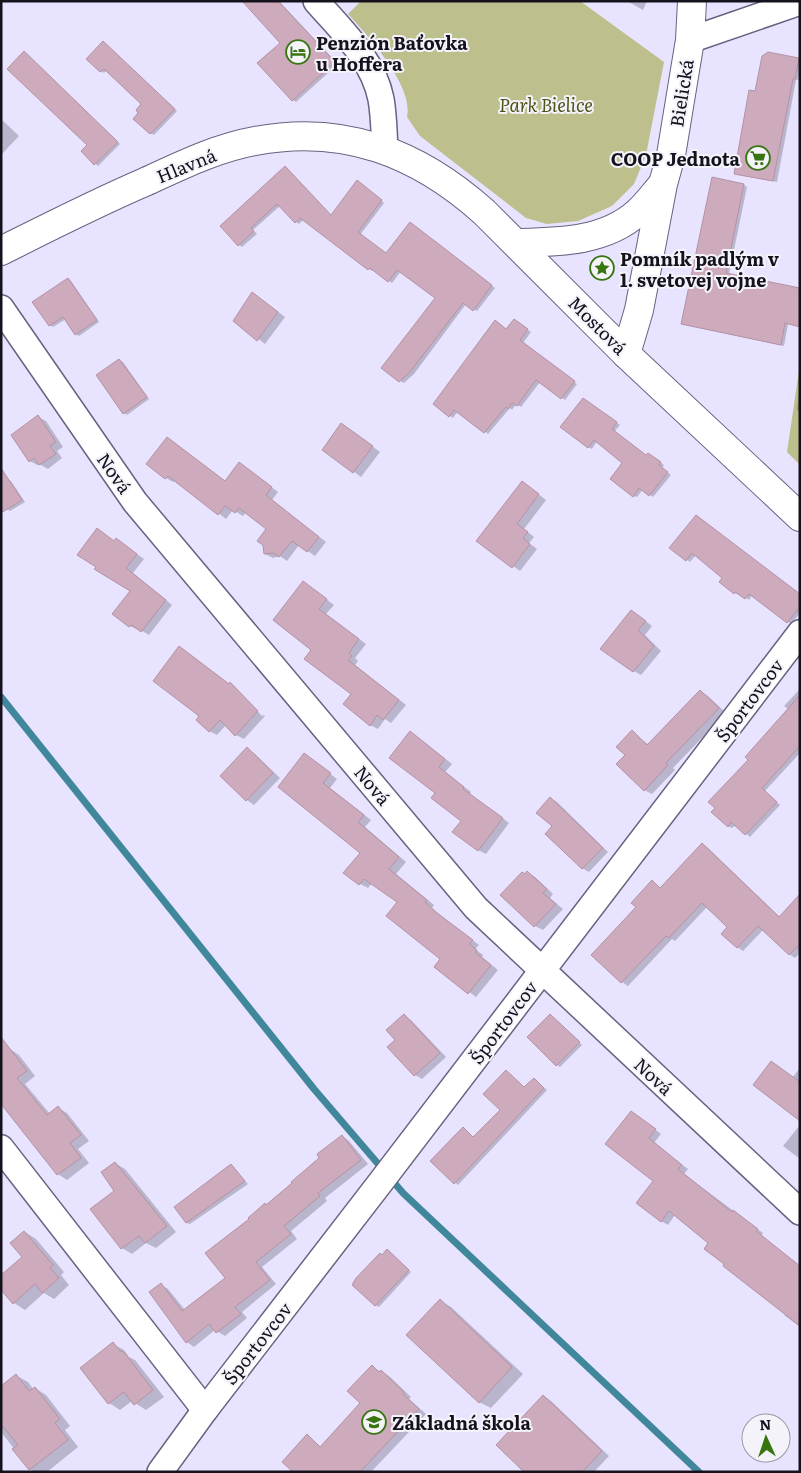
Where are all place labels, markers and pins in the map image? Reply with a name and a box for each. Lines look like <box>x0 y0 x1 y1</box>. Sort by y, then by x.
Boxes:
place label: Penzión Baťovka u Hoffera <box>316 29 468 77</box>
hotel icon: Penzión Baťovka u Hoffera <box>285 39 311 65</box>
place label: COOP Jednota <box>611 145 741 172</box>
supermarket icon: COOP Jednota <box>745 145 771 171</box>
place label: Pomník padlým v 1. svetovej vojne <box>620 245 780 293</box>
place icon: Pomník padlým v 1. svetovej vojne <box>589 255 615 281</box>
school or university icon: Základná škola <box>361 1409 387 1435</box>
place label: Základná škola <box>392 1409 531 1436</box>

